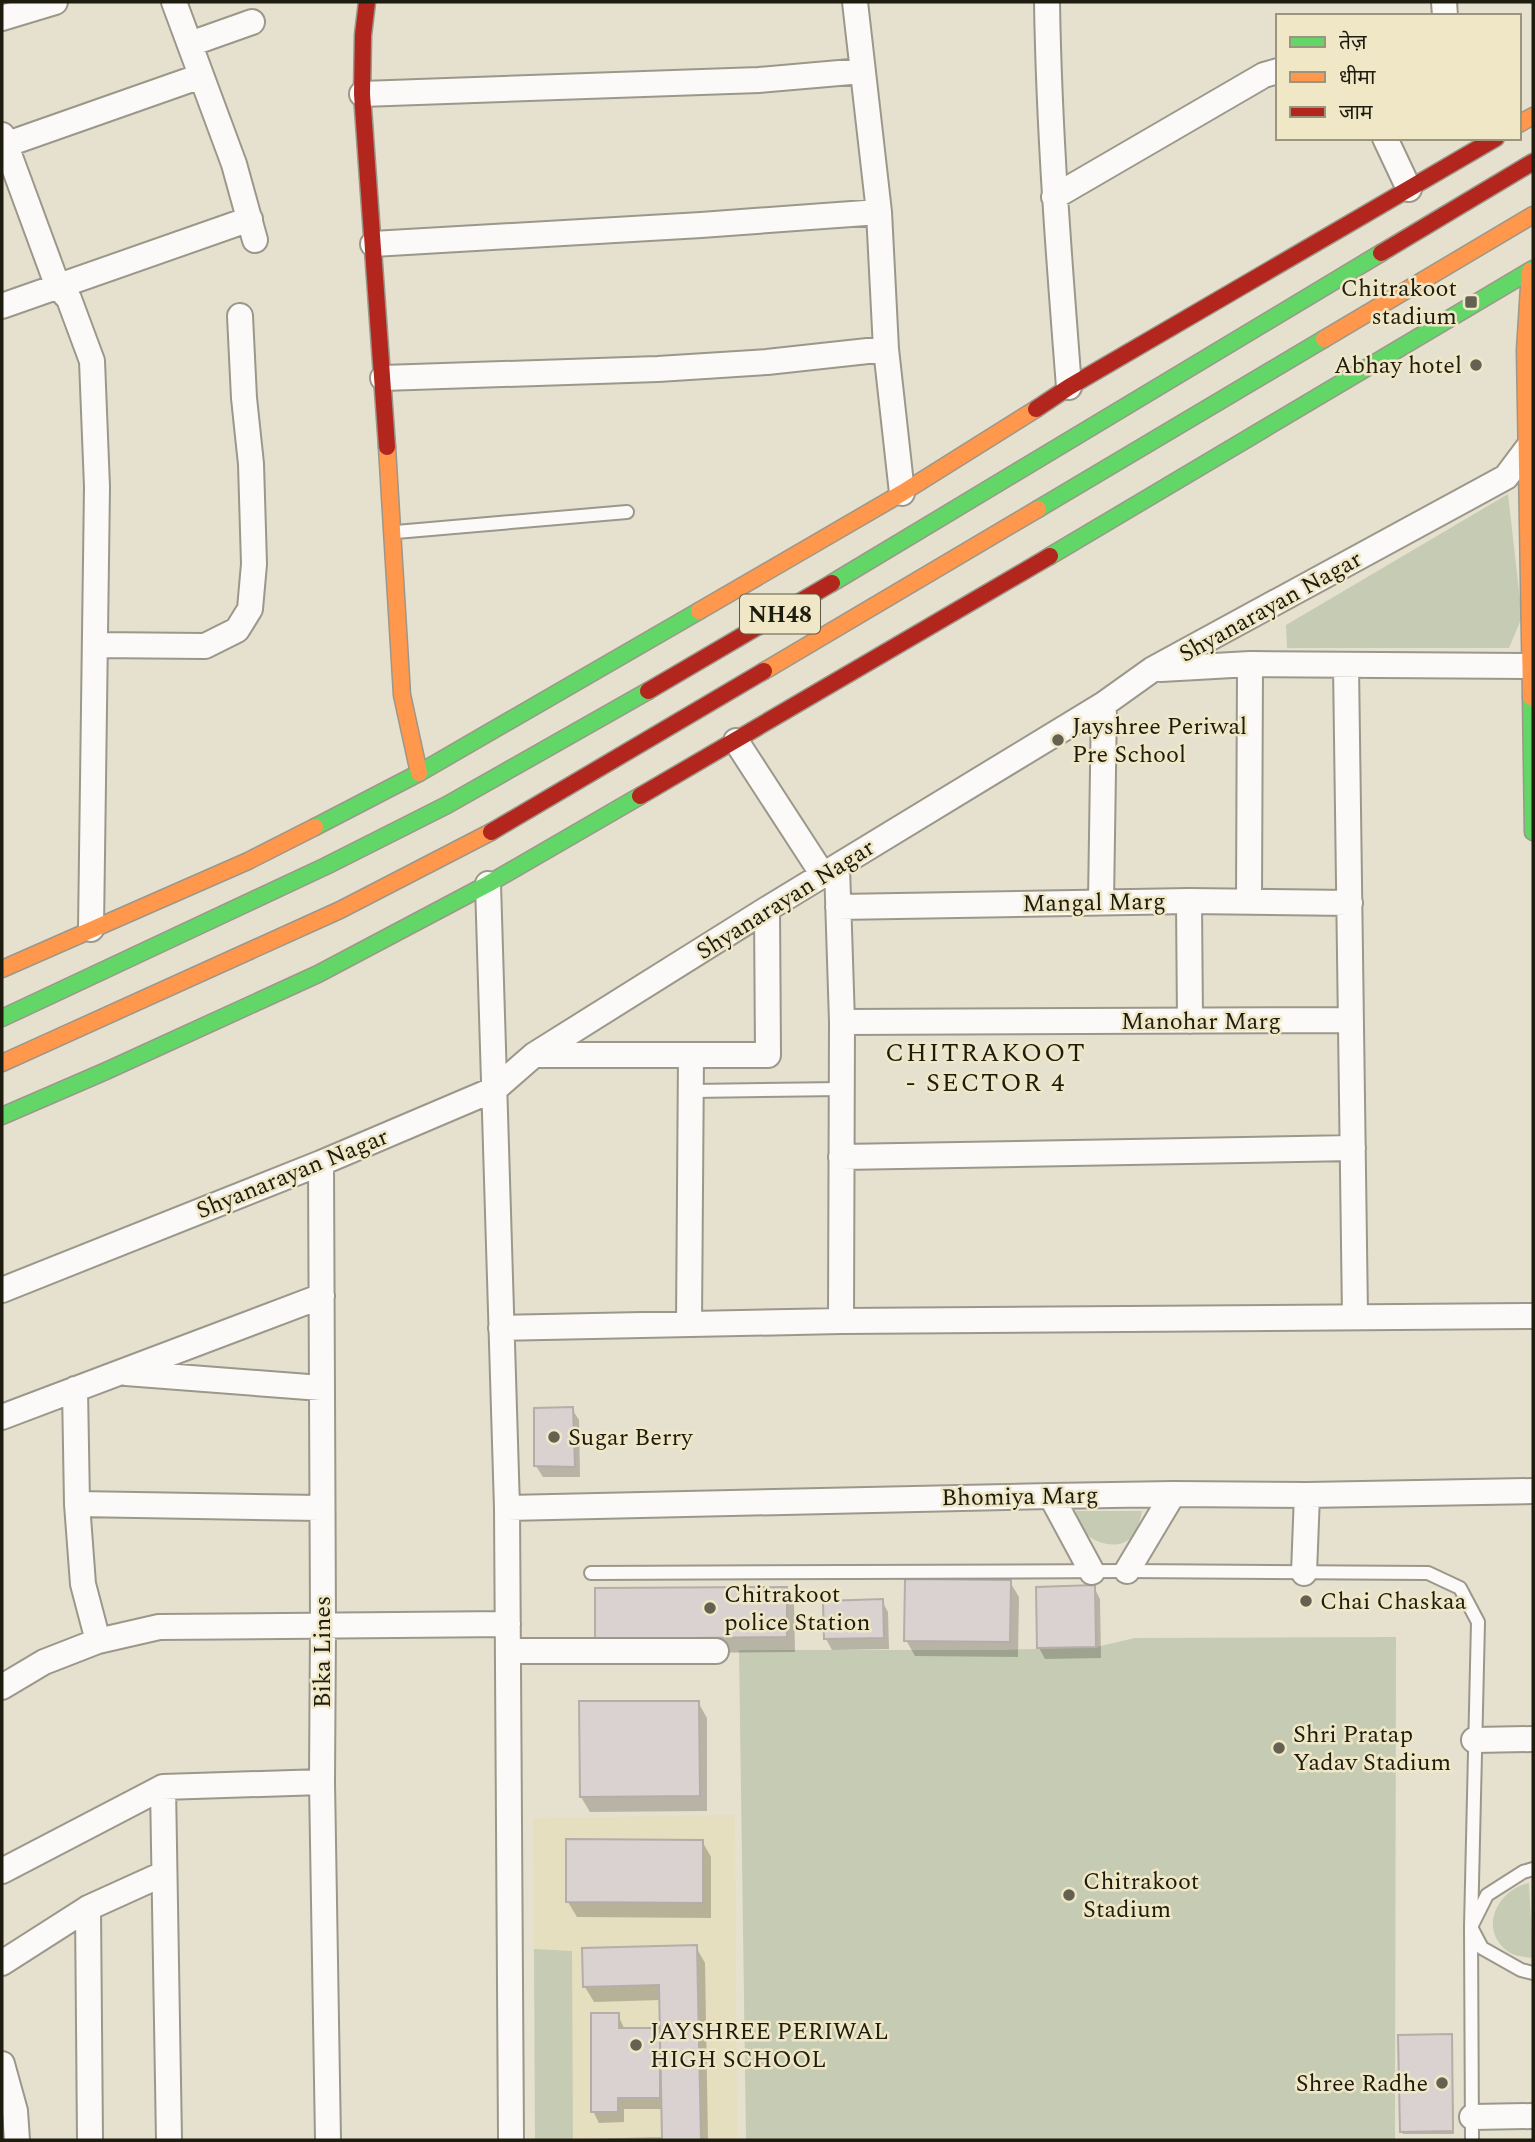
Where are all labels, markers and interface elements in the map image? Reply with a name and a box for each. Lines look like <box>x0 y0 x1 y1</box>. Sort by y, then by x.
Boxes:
legend <box>1276 14 1521 140</box>
text: तेज़ <box>1339 27 1367 59</box>
text: धीमा <box>1339 62 1376 94</box>
text: जाम <box>1339 97 1373 129</box>
place label: Chitrakoot stadium <box>1341 271 1457 335</box>
marker: Chitrakoot stadium <box>1463 294 1479 310</box>
place label: Abhay hotel <box>1334 348 1462 384</box>
marker: Abhay hotel <box>1468 357 1484 373</box>
street label: Shyanarayan Nagar <box>1172 542 1369 672</box>
road number: NH48 <box>740 594 820 634</box>
place label: Jayshree Periwal Pre School <box>1072 709 1247 773</box>
marker: Jayshree Periwal Pre School <box>1050 732 1066 748</box>
street label: Shyanarayan Nagar <box>689 830 882 969</box>
street label: Mangal Marg <box>1022 884 1166 922</box>
street label: Manohar Marg <box>1121 1004 1281 1040</box>
district label: CHITRAKOOT - SECTOR 4 <box>885 1033 1087 1103</box>
street label: Shyanarayan Nagar <box>191 1119 394 1229</box>
place label: Sugar Berry <box>568 1420 694 1456</box>
marker: Sugar Berry <box>546 1429 562 1445</box>
street label: Bhomiya Marg <box>941 1478 1099 1516</box>
place label: Chitrakoot police Station <box>724 1577 871 1641</box>
place label: Chai Chaskaa <box>1320 1584 1467 1620</box>
marker: Chai Chaskaa <box>1298 1593 1314 1609</box>
street label: Bika Lines <box>305 1596 341 1708</box>
marker: Chitrakoot police Station <box>702 1600 718 1616</box>
place label: Shri Pratap Yadav Stadium <box>1293 1717 1451 1781</box>
marker: Shri Pratap Yadav Stadium <box>1271 1740 1287 1756</box>
place label: Chitrakoot Stadium <box>1083 1864 1199 1928</box>
marker: Chitrakoot Stadium <box>1061 1887 1077 1903</box>
place label: JAYSHREE PERIWAL HIGH SCHOOL <box>650 2014 889 2078</box>
marker: JAYSHREE PERIWAL HIGH SCHOOL <box>628 2037 644 2053</box>
place label: Shree Radhe <box>1296 2066 1428 2102</box>
marker: Shree Radhe <box>1434 2075 1450 2091</box>

